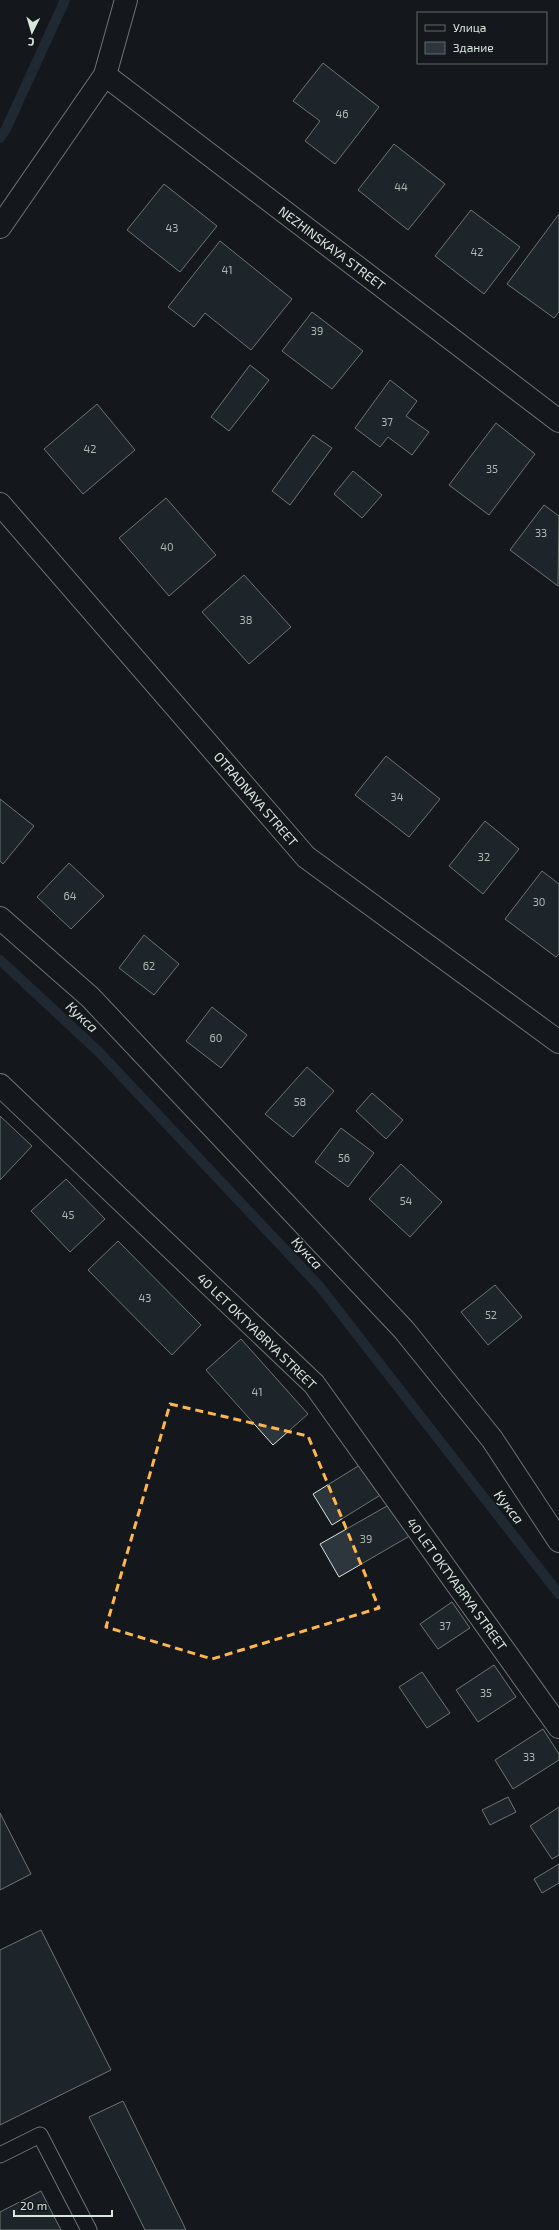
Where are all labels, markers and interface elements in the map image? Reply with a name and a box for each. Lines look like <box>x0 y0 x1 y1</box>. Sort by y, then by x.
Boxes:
north arrow <box>12 12 52 52</box>
legend <box>417 12 547 64</box>
text: Улица <box>453 20 486 34</box>
text: С <box>27 36 35 49</box>
text: Здание <box>453 40 494 54</box>
house number: 46 <box>335 107 349 120</box>
house number: 44 <box>394 180 408 193</box>
street label: NEZHINSKAYA STREET <box>275 203 389 294</box>
house number: 43 <box>166 221 178 234</box>
house number: 42 <box>471 245 483 258</box>
house number: 41 <box>221 263 233 276</box>
house number: 39 <box>311 324 323 337</box>
house number: 37 <box>381 415 393 428</box>
house number: 42 <box>84 442 96 455</box>
house number: 35 <box>486 462 498 475</box>
house number: 33 <box>535 526 547 539</box>
house number: 40 <box>160 540 174 553</box>
house number: 38 <box>240 613 252 626</box>
street label: OTRADNAYA STREET <box>211 749 302 850</box>
house number: 34 <box>391 790 404 803</box>
house number: 32 <box>478 850 490 863</box>
house number: 64 <box>63 889 77 902</box>
house number: 30 <box>533 895 545 908</box>
house number: 62 <box>143 959 155 972</box>
water label: Кукса <box>63 997 102 1036</box>
house number: 60 <box>210 1031 222 1044</box>
house number: 58 <box>294 1095 306 1108</box>
house number: 56 <box>338 1151 350 1164</box>
house number: 54 <box>400 1194 413 1207</box>
house number: 45 <box>62 1208 74 1221</box>
water label: Кукса <box>288 1233 327 1272</box>
street label: 40 LET OKTYABRYA STREET <box>194 1270 320 1393</box>
house number: 43 <box>139 1291 151 1304</box>
house number: 52 <box>485 1308 497 1321</box>
house number: 41 <box>251 1385 263 1398</box>
water label: Кукса <box>491 1486 528 1527</box>
street label: 40 LET OKTYABRYA STREET <box>404 1515 511 1654</box>
house number: 39 <box>360 1532 372 1545</box>
house number: 37 <box>439 1619 451 1632</box>
house number: 35 <box>480 1686 492 1699</box>
house number: 33 <box>523 1750 535 1763</box>
scale bar <box>14 2192 112 2218</box>
text: 20 m <box>20 2198 47 2212</box>

